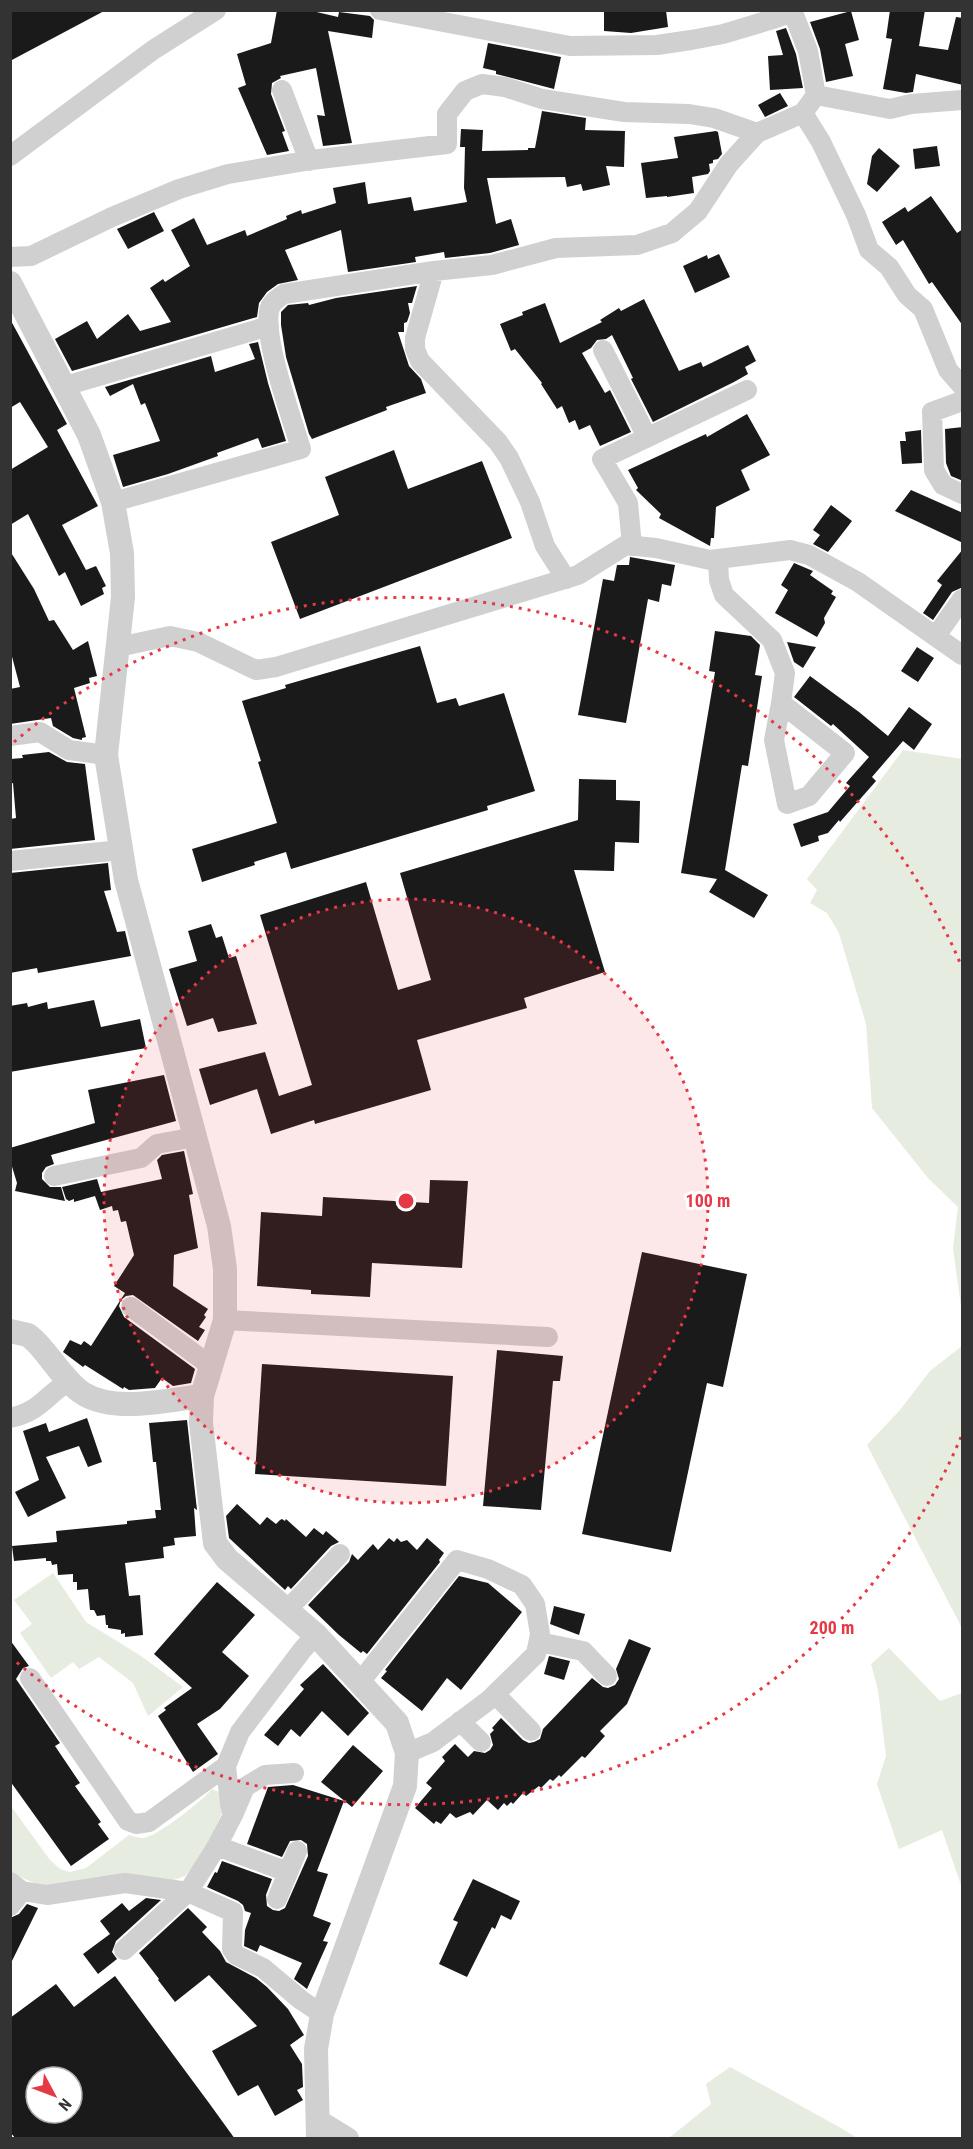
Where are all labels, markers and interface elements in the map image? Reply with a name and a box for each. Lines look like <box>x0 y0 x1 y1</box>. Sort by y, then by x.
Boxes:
text: 100 m <box>686 1190 730 1211</box>
centre of rings <box>396 1191 416 1211</box>
text: 200 m <box>810 1617 854 1638</box>
north arrow <box>24 2065 84 2125</box>
text: N <box>55 2095 75 2114</box>

